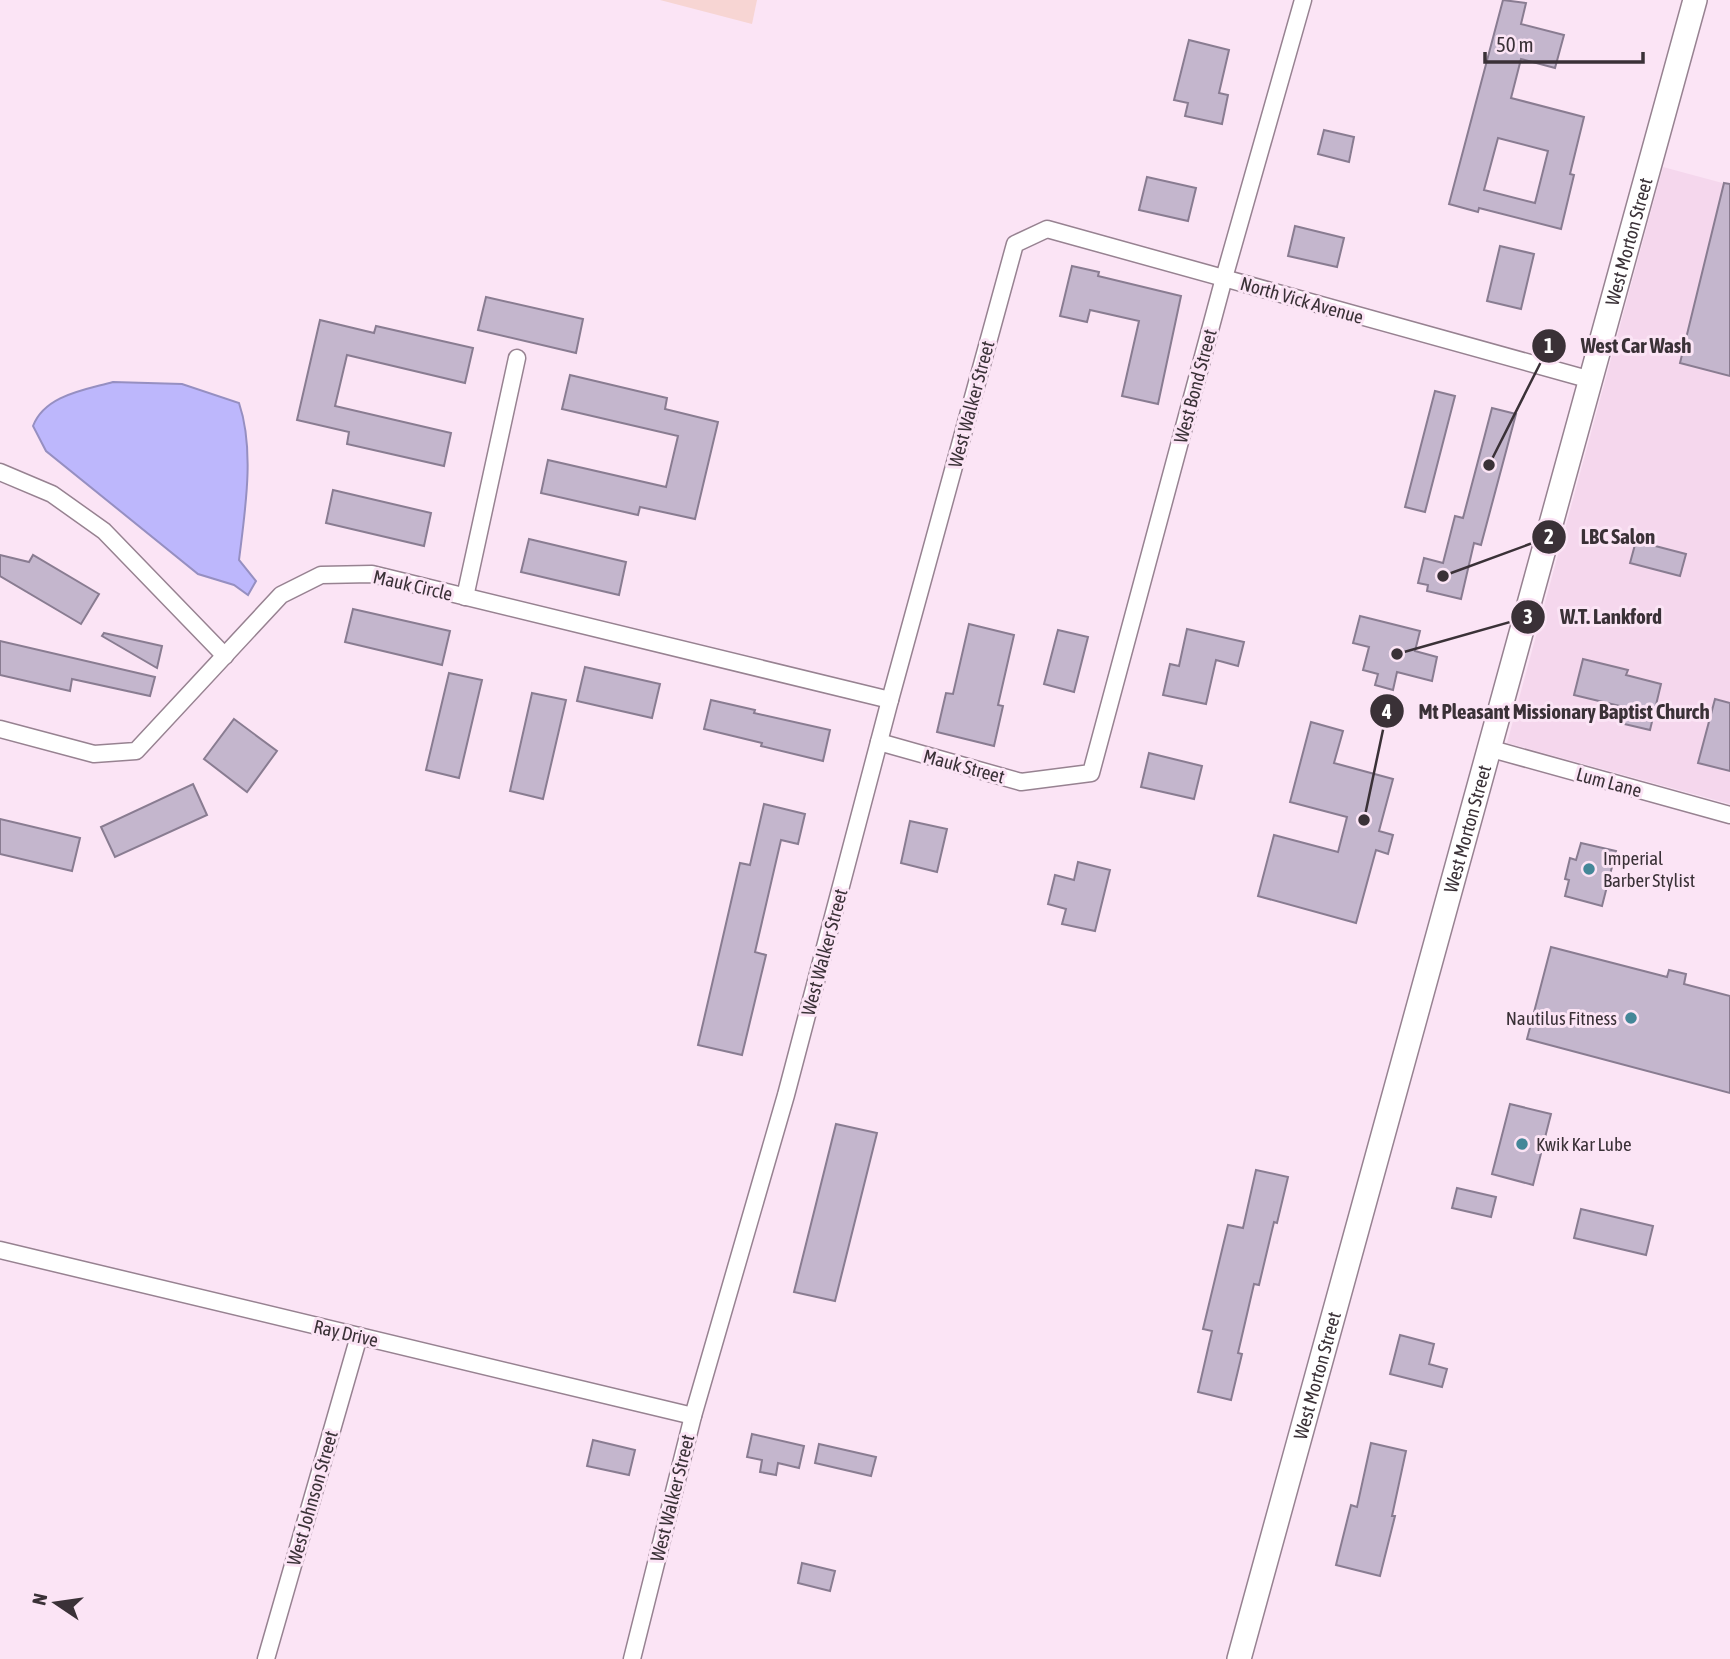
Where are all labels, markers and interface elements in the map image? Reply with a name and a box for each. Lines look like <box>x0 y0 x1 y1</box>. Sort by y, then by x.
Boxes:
scale bar <box>1485 21 1642 65</box>
text: 50 m <box>1496 32 1534 56</box>
street label: West Morton Street <box>1601 175 1657 308</box>
street label: North Vick Avenue <box>1238 272 1366 328</box>
callout: West Car Wash <box>1531 325 1705 367</box>
street label: West Bond Street <box>1169 327 1221 445</box>
text: 1 <box>1544 333 1554 357</box>
text: West Car Wash <box>1580 333 1691 357</box>
street label: West Walker Street <box>944 338 998 470</box>
callout: LBC Salon <box>1532 516 1669 558</box>
text: 2 <box>1544 524 1554 548</box>
text: LBC Salon <box>1581 524 1655 548</box>
street label: Mauk Circle <box>371 565 455 605</box>
callout: W.T. Lankford <box>1510 596 1676 638</box>
text: 3 <box>1523 604 1533 628</box>
text: W.T. Lankford <box>1559 604 1662 628</box>
callout: Mt Pleasant Missionary Baptist Church <box>1370 690 1724 732</box>
text: 4 <box>1381 699 1392 723</box>
text: Mt Pleasant Missionary Baptist Church <box>1418 699 1710 723</box>
street label: Mauk Street <box>921 745 1007 787</box>
street label: West Morton Street <box>1439 762 1495 895</box>
street label: Lum Lane <box>1574 763 1644 801</box>
place label: Imperial Barber Stylist <box>1603 847 1695 891</box>
marker: Imperial Barber Stylist <box>1581 861 1597 877</box>
street label: West Walker Street <box>797 886 851 1018</box>
place label: Nautilus Fitness <box>1506 1007 1617 1029</box>
marker: Nautilus Fitness <box>1623 1010 1639 1026</box>
place label: Kwik Kar Lube <box>1536 1133 1632 1155</box>
marker: Kwik Kar Lube <box>1514 1136 1530 1152</box>
street label: West Morton Street <box>1289 1309 1345 1442</box>
street label: Ray Drive <box>312 1315 380 1351</box>
street label: West Johnson Street <box>282 1428 342 1568</box>
street label: West Walker Street <box>646 1432 698 1564</box>
north arrow <box>21 1568 91 1638</box>
text: N <box>27 1591 51 1607</box>

